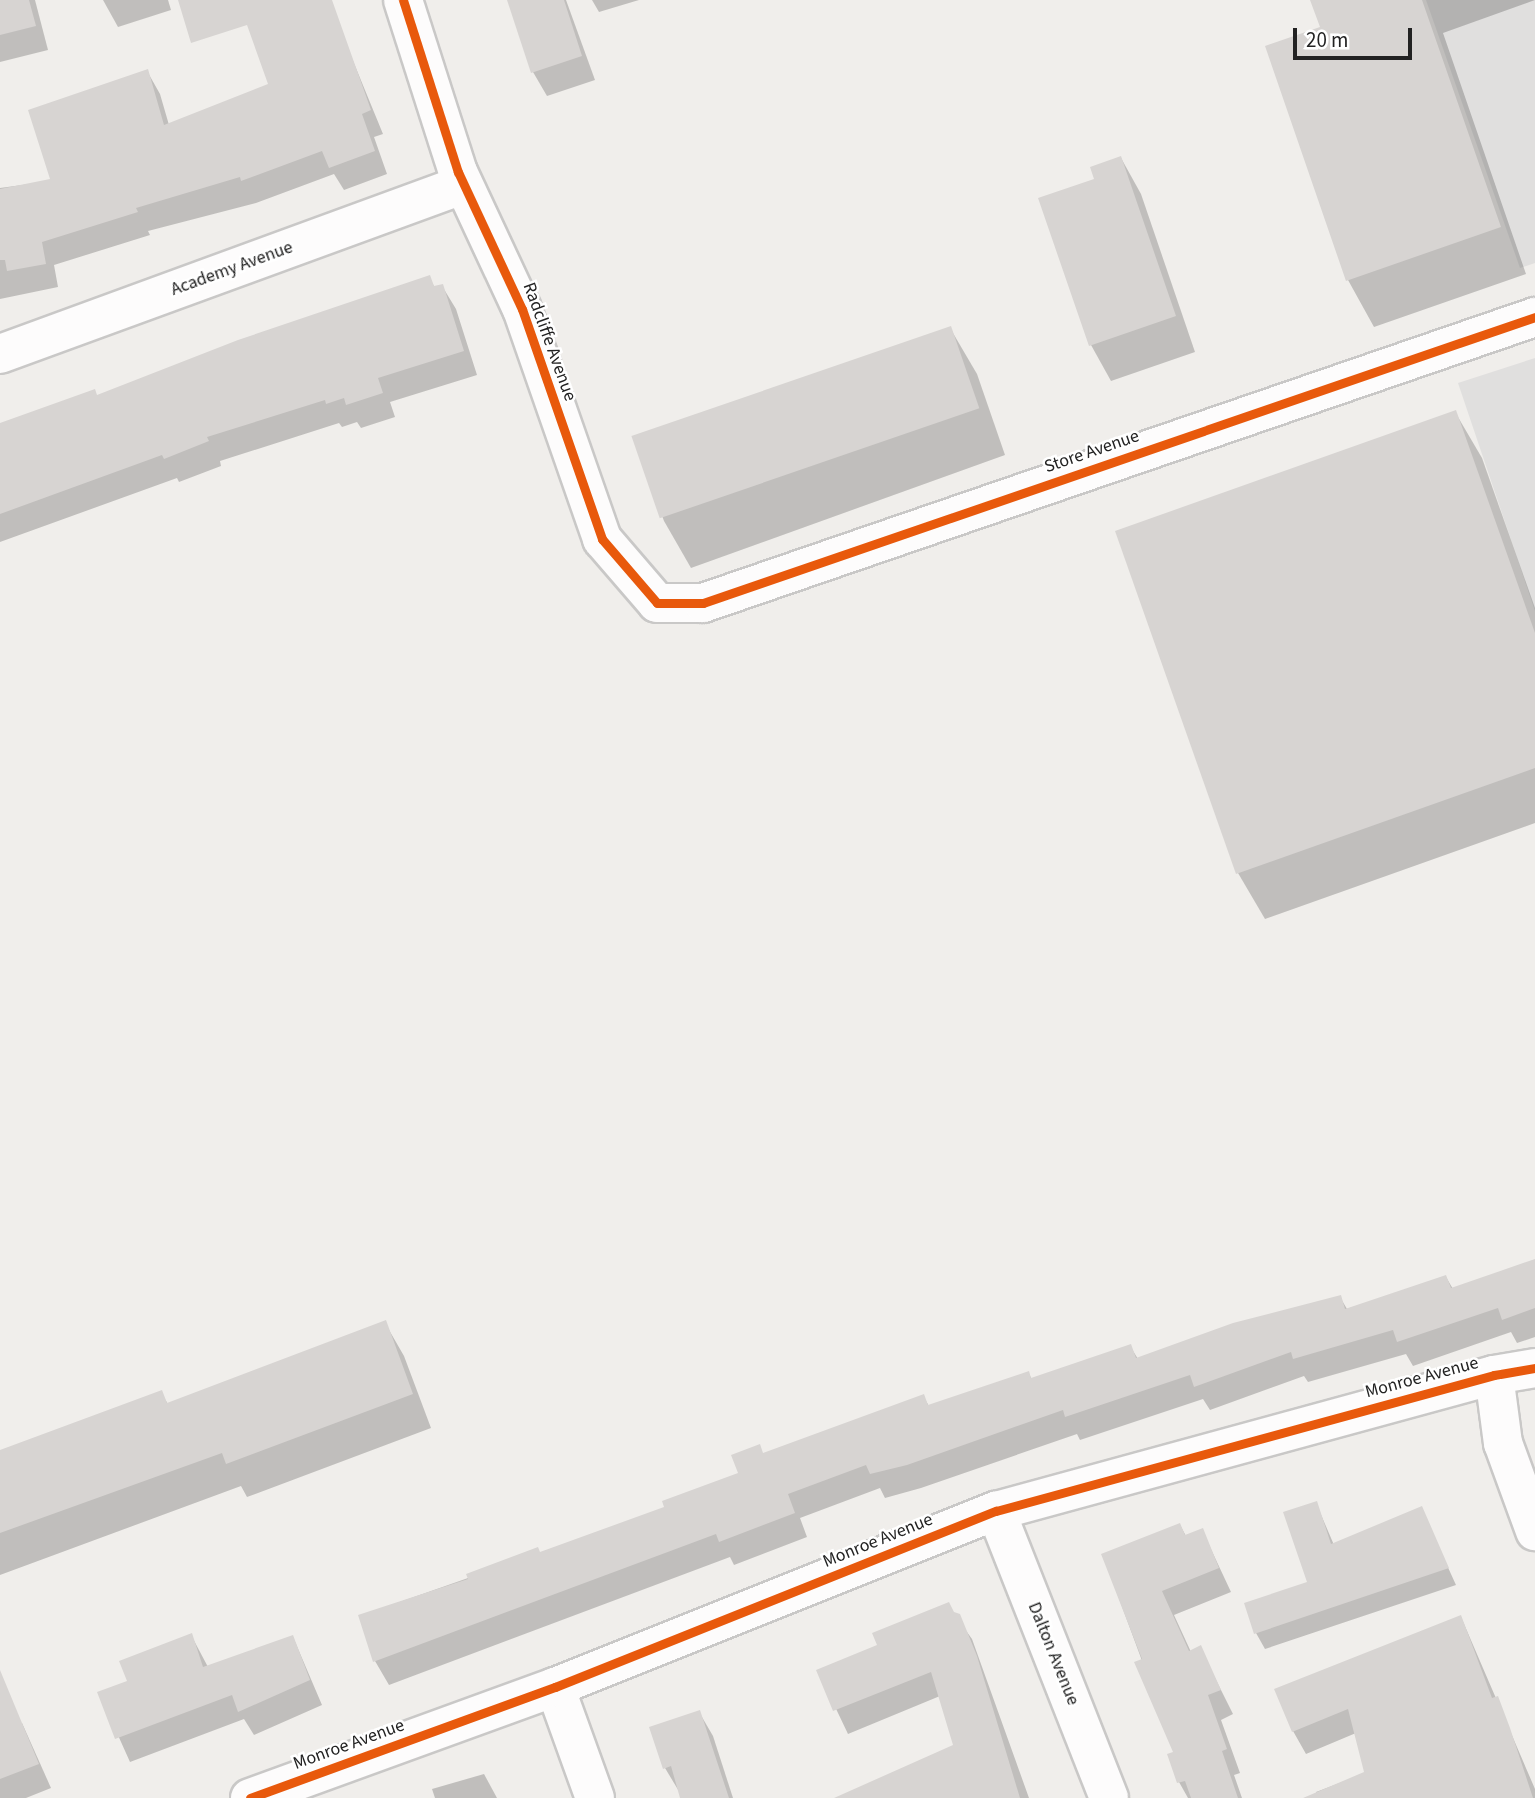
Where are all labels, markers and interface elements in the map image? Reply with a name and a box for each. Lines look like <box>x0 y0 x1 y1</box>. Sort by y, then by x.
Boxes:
scale bar <box>1297 14 1416 58</box>
text: 20 m <box>1306 25 1348 55</box>
street label: Academy Avenue <box>168 237 296 301</box>
street label: Radcliffe Avenue <box>518 280 580 404</box>
street label: Store Avenue <box>1042 426 1142 478</box>
street label: Monroe Avenue <box>1363 1352 1481 1404</box>
street label: Monroe Avenue <box>820 1509 936 1573</box>
street label: Dalton Avenue <box>1023 1599 1083 1709</box>
street label: Monroe Avenue <box>291 1715 407 1775</box>

